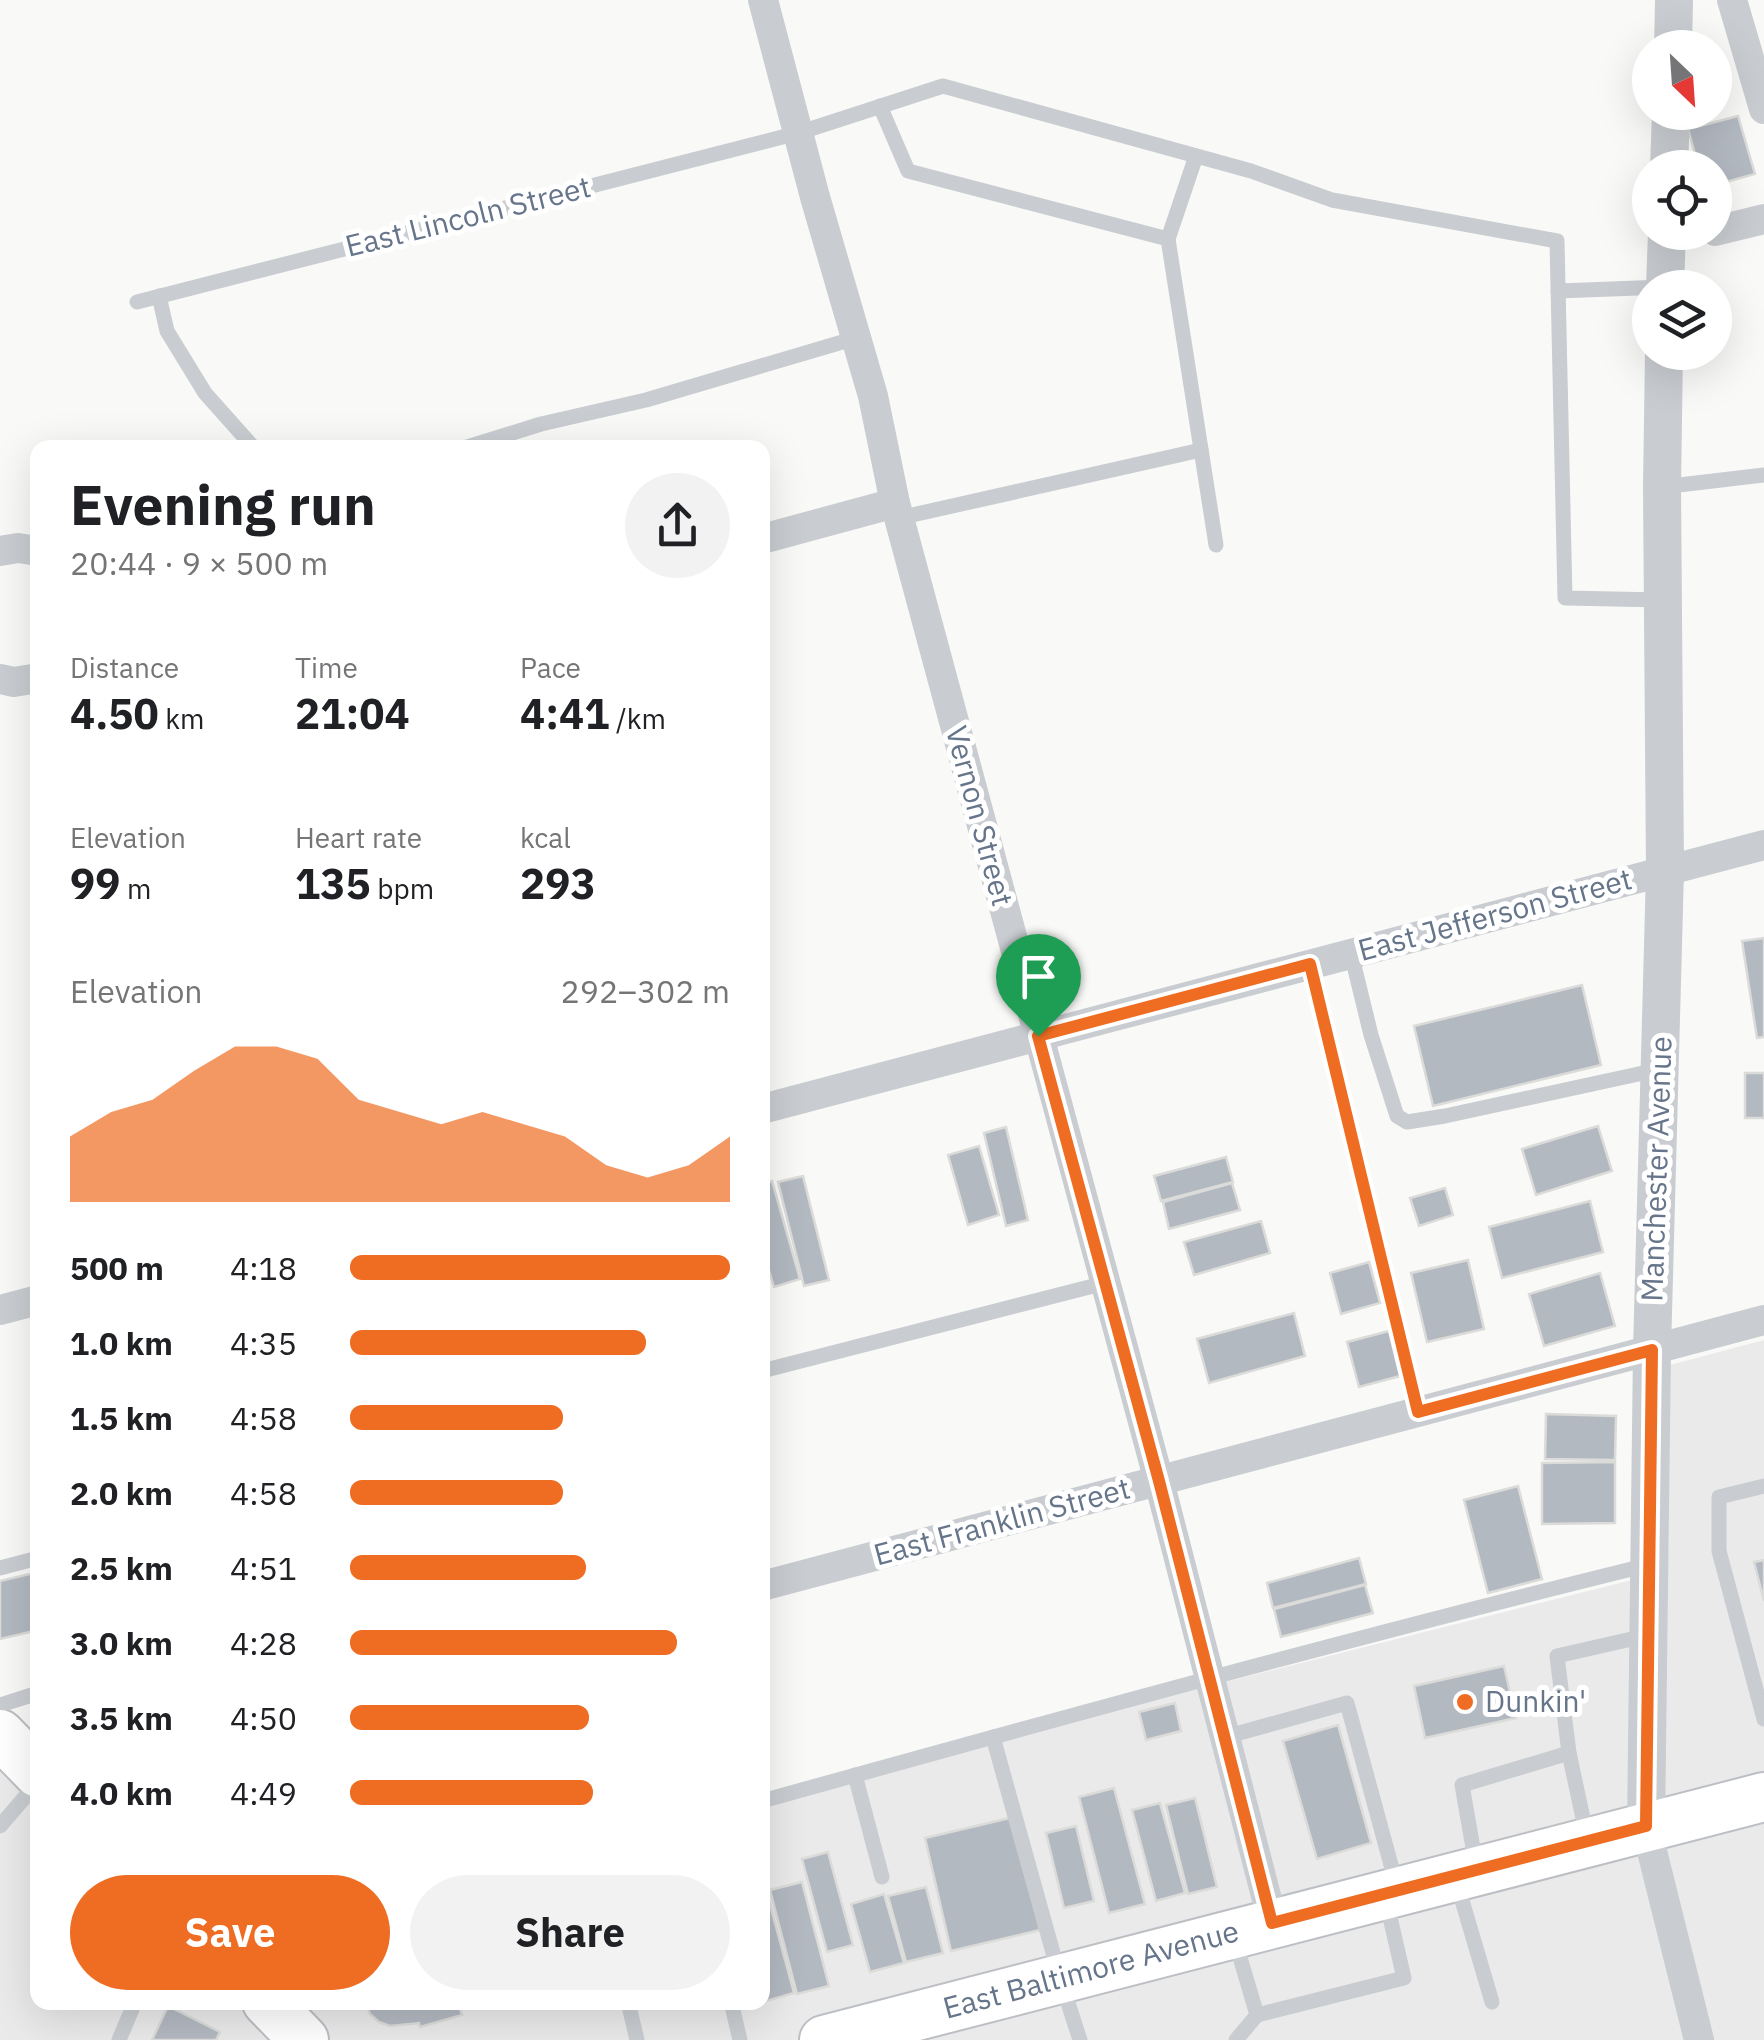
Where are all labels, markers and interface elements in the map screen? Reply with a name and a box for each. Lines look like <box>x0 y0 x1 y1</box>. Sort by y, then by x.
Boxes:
north arrow <box>1632 30 1732 130</box>
map controls <box>1632 30 1732 370</box>
button: locate <box>1632 150 1732 250</box>
street label: East Lincoln Street <box>341 166 594 265</box>
button: layers <box>1632 270 1732 370</box>
text: Evening run <box>70 469 376 540</box>
button: share <box>625 473 730 578</box>
text: 20:44 · 9 × 500 m <box>70 542 328 584</box>
text: Distance <box>70 649 179 686</box>
text: Time <box>295 649 358 686</box>
text: Pace <box>520 649 581 686</box>
text: 4.50 <box>70 686 159 741</box>
text: 21:04 <box>295 686 410 741</box>
text: 4:41 <box>520 686 609 741</box>
text: km <box>159 700 204 737</box>
text: /km <box>609 700 666 737</box>
street label: Vernon Street <box>938 721 1023 910</box>
text: Elevation <box>70 819 186 856</box>
text: Heart rate <box>295 819 422 856</box>
text: kcal <box>520 819 571 856</box>
text: 99 <box>70 856 120 911</box>
text: 135 <box>295 856 371 911</box>
text: 293 <box>520 856 596 911</box>
street label: East Jefferson Street <box>1353 858 1636 969</box>
text: m <box>120 870 151 907</box>
text: bpm <box>371 870 434 907</box>
pin <box>996 934 1081 1037</box>
icon: arrive <box>1011 949 1066 1004</box>
text: Elevation <box>70 970 203 1012</box>
text: 292–302 m <box>560 970 730 1012</box>
street label: Manchester Avenue <box>1631 1036 1680 1302</box>
text: 500 m <box>70 1247 164 1289</box>
text: 4:18 <box>230 1247 297 1289</box>
text: 1.0 km <box>70 1322 173 1364</box>
text: 4:35 <box>230 1322 297 1364</box>
text: 1.5 km <box>70 1397 173 1439</box>
text: 4:58 <box>230 1397 297 1439</box>
street label: East Franklin Street <box>869 1468 1134 1573</box>
text: 2.0 km <box>70 1472 173 1514</box>
text: 4:58 <box>230 1472 297 1514</box>
text: 2.5 km <box>70 1547 173 1589</box>
text: 4:51 <box>230 1547 297 1589</box>
text: 3.0 km <box>70 1622 173 1664</box>
text: 4:28 <box>230 1622 297 1664</box>
place label: Dunkin' <box>1485 1681 1586 1720</box>
marker: Dunkin' <box>1454 1691 1476 1713</box>
text: 3.5 km <box>70 1697 173 1739</box>
text: 4:50 <box>230 1697 297 1739</box>
text: 4.0 km <box>70 1772 173 1814</box>
text: 4:49 <box>230 1772 297 1814</box>
button: Save <box>70 1875 390 1990</box>
button: Share <box>410 1875 730 1990</box>
street label: East Baltimore Avenue <box>938 1910 1243 2027</box>

